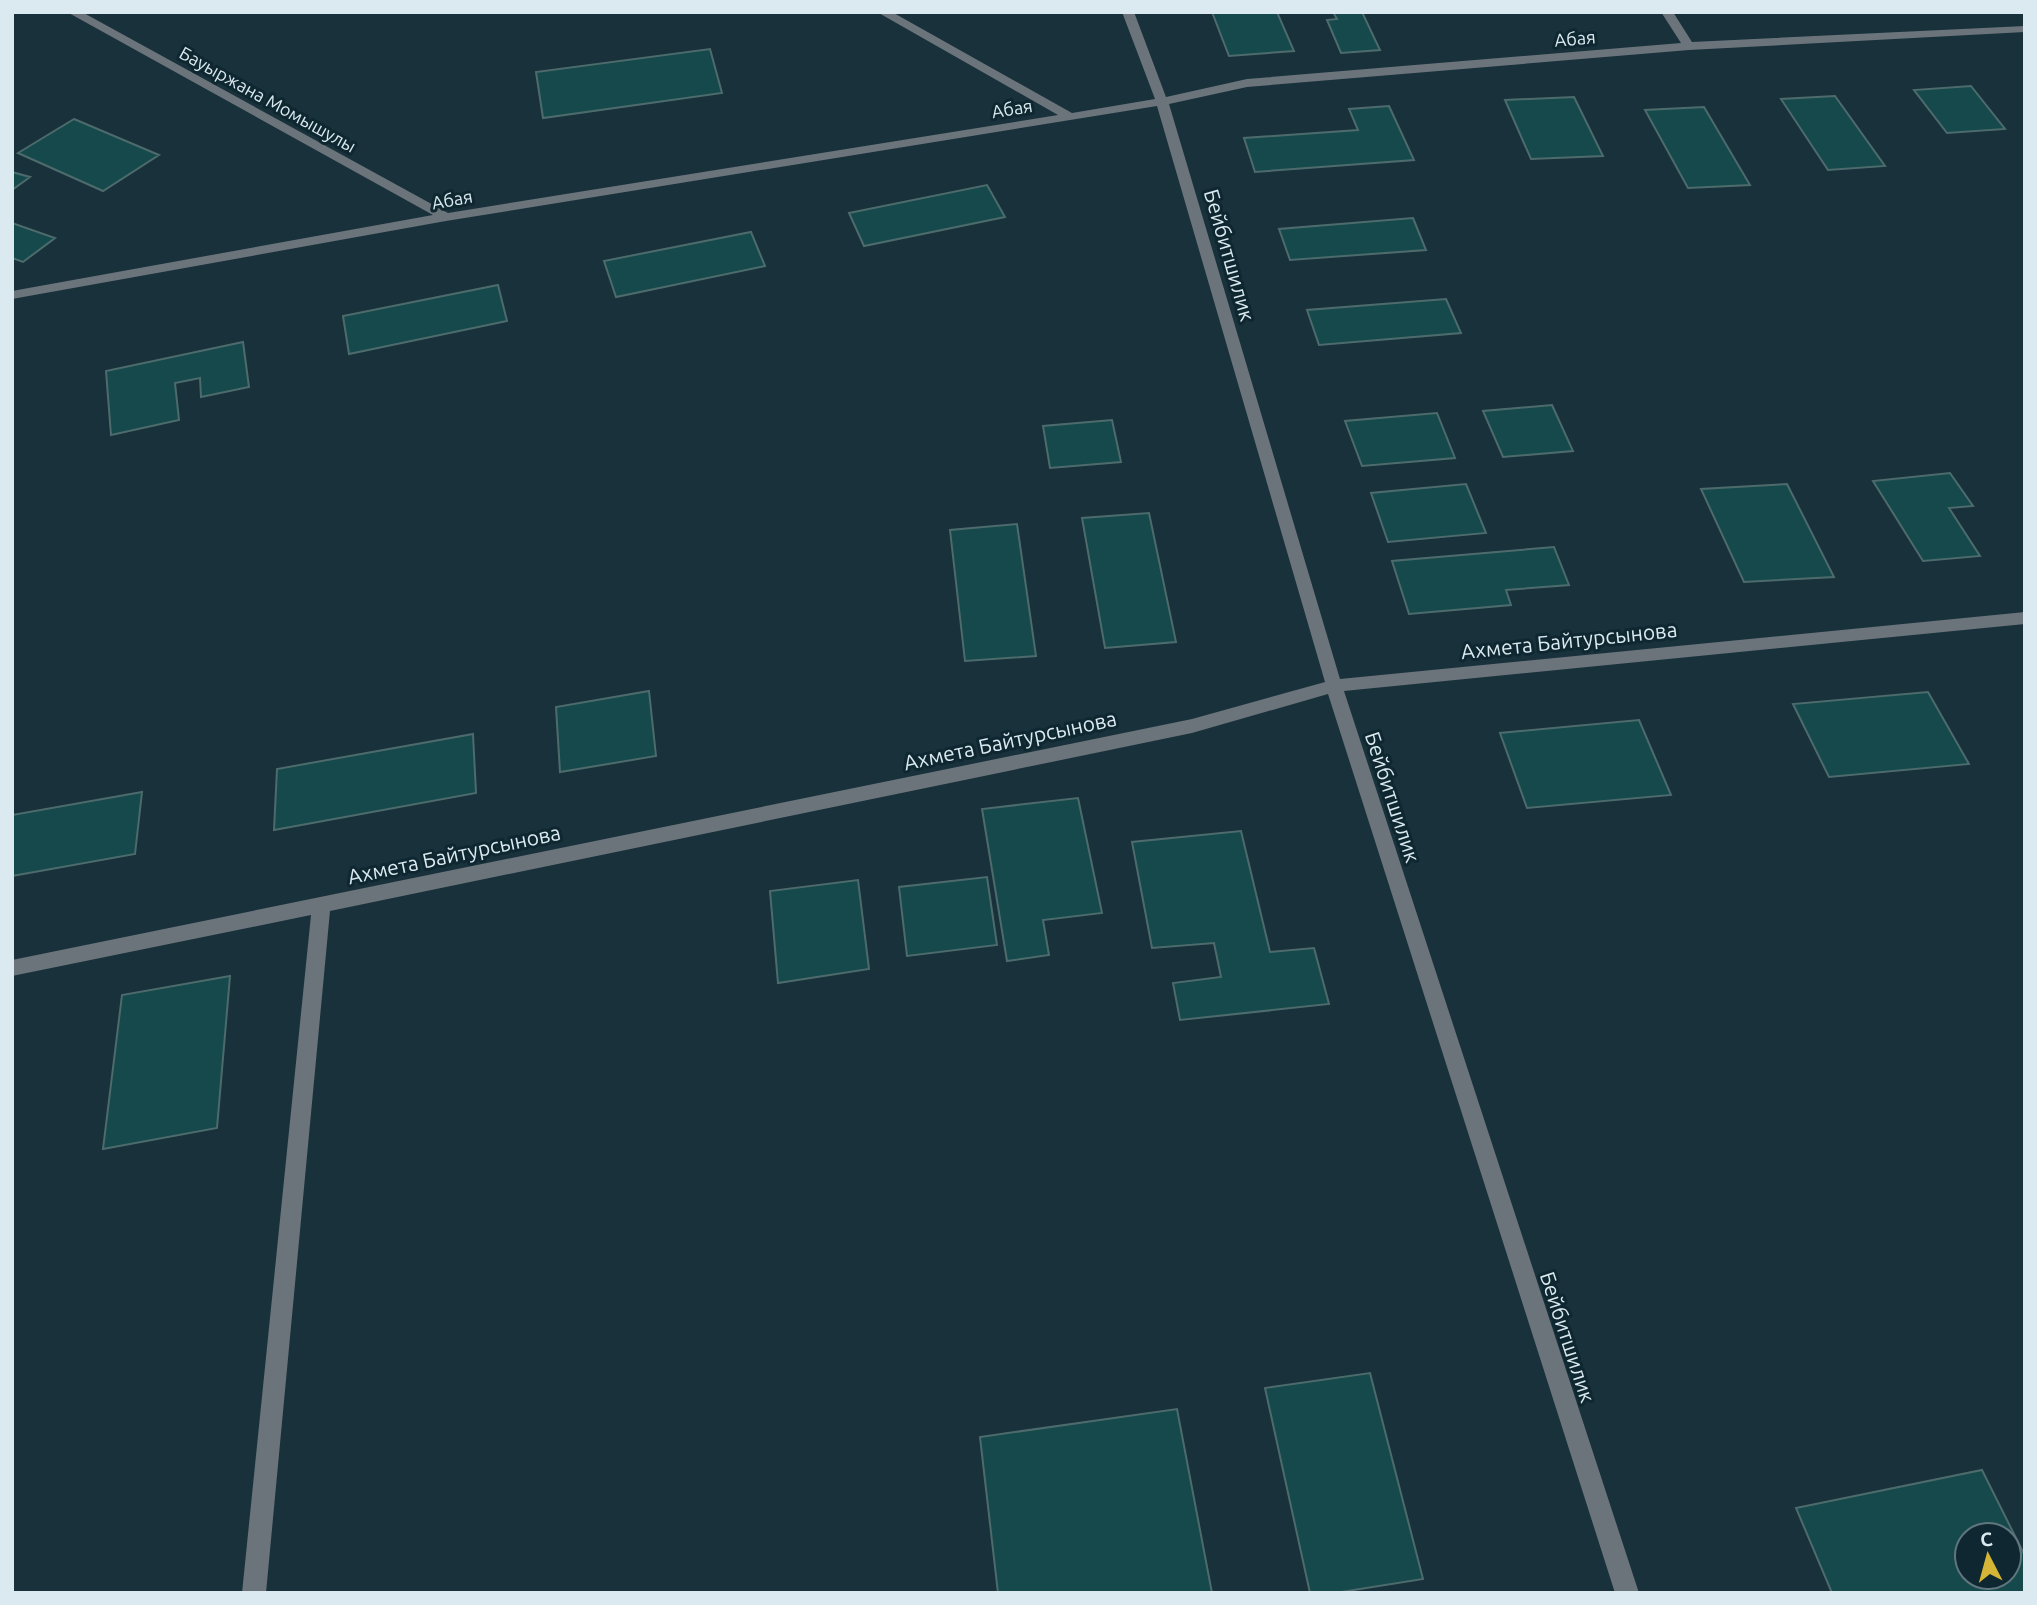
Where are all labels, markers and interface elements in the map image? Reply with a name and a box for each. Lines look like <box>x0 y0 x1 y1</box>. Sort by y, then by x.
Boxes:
street label: Абая <box>1554 26 1596 50</box>
street label: Бауыржана Момышулы <box>176 42 360 156</box>
street label: Абая <box>990 95 1034 121</box>
street label: Абая <box>430 186 474 212</box>
street label: Бейбитшилик <box>1200 186 1260 324</box>
street label: Ахмета Байтурсынова <box>1460 617 1678 663</box>
street label: Ахмета Байтурсынова <box>901 706 1119 774</box>
street label: Бейбитшилик <box>1361 729 1425 866</box>
street label: Ахмета Байтурсынова <box>345 820 563 888</box>
street label: Бейбитшилик <box>1536 1269 1600 1406</box>
north arrow <box>1953 1521 2023 1591</box>
text: С <box>1979 1528 1993 1551</box>

